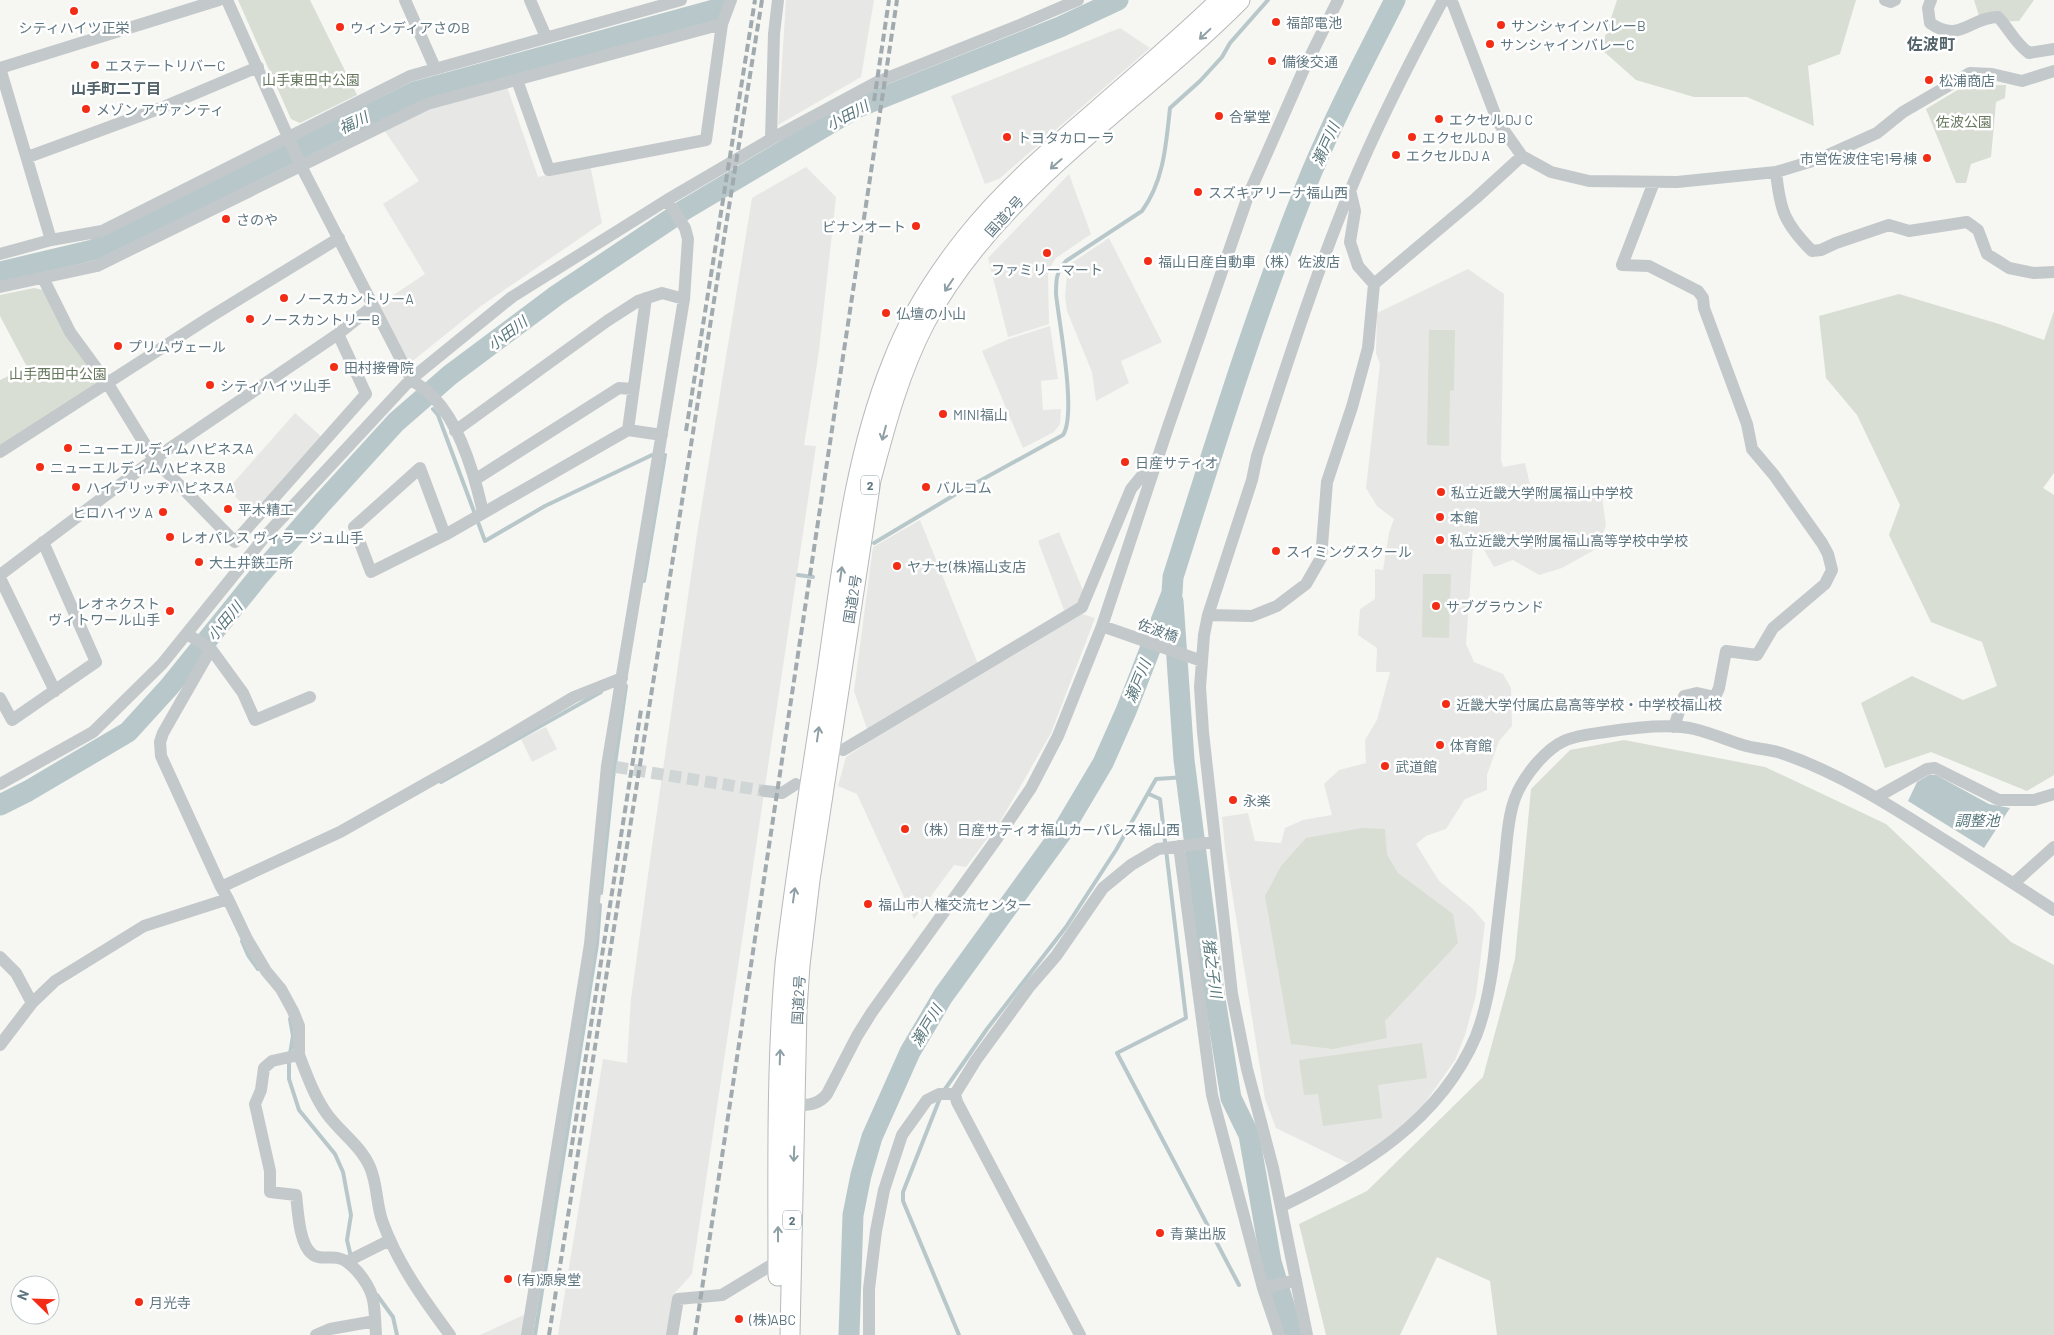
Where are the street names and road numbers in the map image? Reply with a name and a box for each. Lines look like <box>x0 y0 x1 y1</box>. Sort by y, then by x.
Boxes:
street label: 国道2号 <box>981 192 1027 240</box>
road number: 2 <box>861 476 879 494</box>
street label: 国道2号 <box>840 573 864 625</box>
street label: 佐波橋 <box>1135 615 1181 645</box>
street label: 国道2号 <box>788 975 808 1025</box>
road number: 2 <box>783 1210 801 1230</box>

